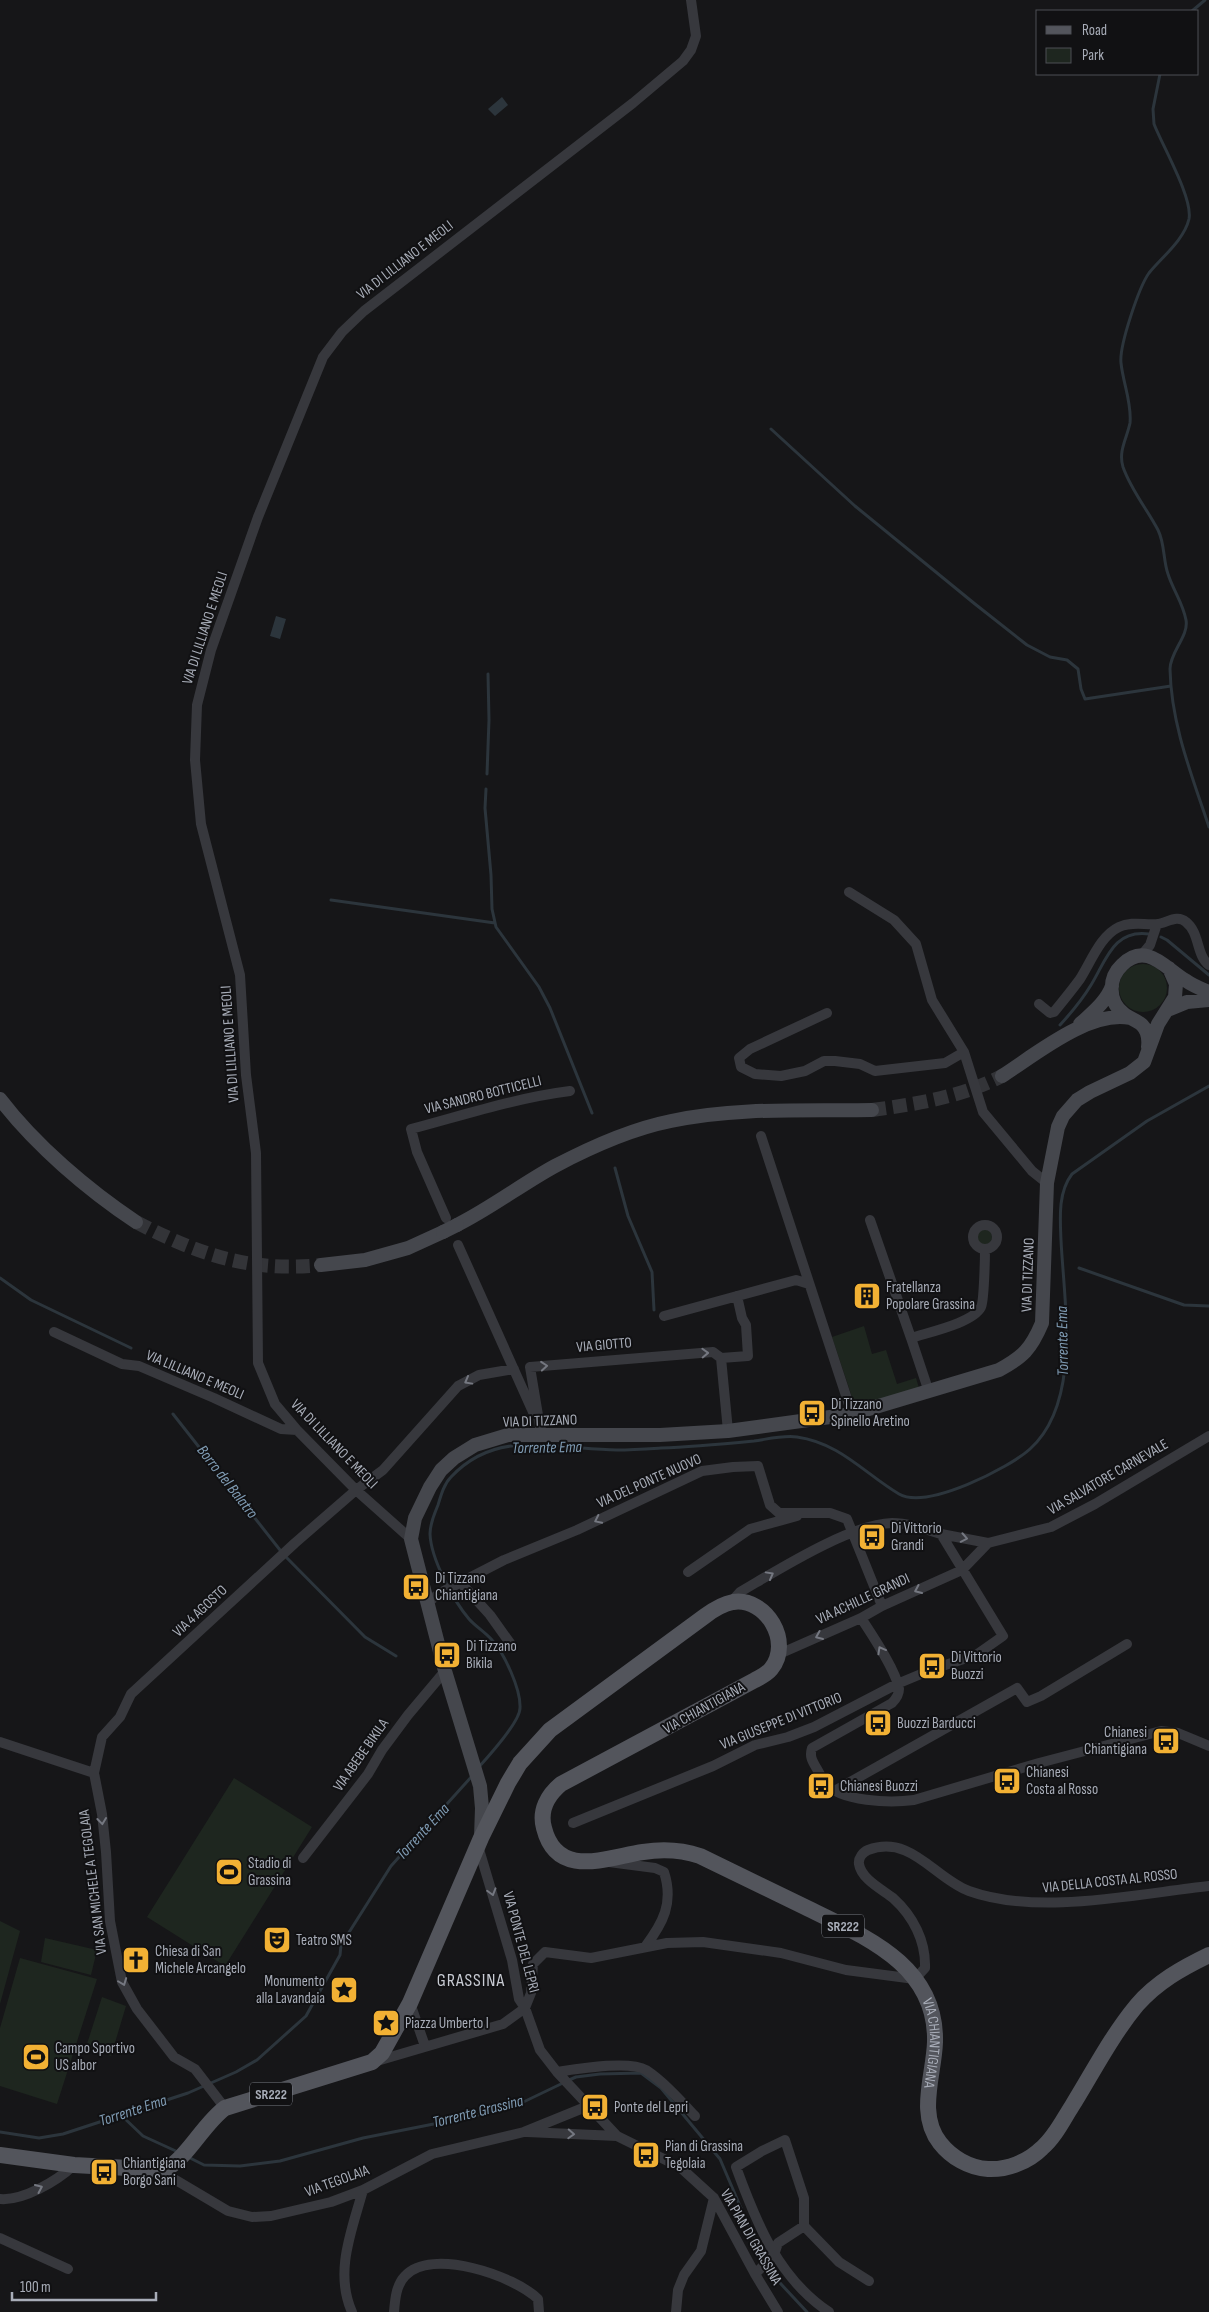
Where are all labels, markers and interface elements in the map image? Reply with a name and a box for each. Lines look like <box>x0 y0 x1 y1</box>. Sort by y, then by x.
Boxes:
legend <box>1036 10 1199 75</box>
text: Road <box>1082 21 1107 40</box>
text: Park <box>1082 46 1104 65</box>
street label: VIA DI LILLIANO E MEOLI <box>353 216 457 304</box>
street label: VIA DI LILLIANO E MEOLI <box>178 569 232 687</box>
street label: VIA DI LILLIANO E MEOLI <box>216 985 244 1103</box>
street label: VIA SANDRO BOTTICELLI <box>423 1071 543 1119</box>
street label: VIA DI TIZZANO <box>1017 1237 1039 1313</box>
place label: Fratellanza Popolare Grassina <box>886 1278 975 1314</box>
building icon: Fratellanza Popolare Grassina <box>852 1281 882 1311</box>
water label: Torrente Ema <box>1053 1305 1073 1376</box>
street label: VIA GIOTTO <box>575 1333 633 1357</box>
street label: VIA LILLIANO E MEOLI <box>143 1346 247 1404</box>
one-way arrow <box>702 1347 710 1358</box>
one-way arrow <box>540 1361 548 1372</box>
one-way arrow <box>464 1374 473 1384</box>
street label: VIA DI LILLIANO E MEOLI <box>286 1395 382 1493</box>
place label: Di Tizzano Spinello Aretino <box>831 1395 910 1431</box>
bus stop icon: Di Tizzano Spinello Aretino <box>797 1398 827 1428</box>
street label: VIA DI TIZZANO <box>502 1410 578 1432</box>
street label: VIA SALVATORE CARNEVALE <box>1044 1435 1172 1519</box>
water label: Torrente Ema <box>512 1438 583 1458</box>
water label: Borro del Balatro <box>192 1442 262 1523</box>
street label: VIA DEL PONTE NUOVO <box>594 1449 704 1513</box>
one-way arrow <box>594 1514 603 1524</box>
place label: Di Vittorio Grandi <box>891 1519 942 1555</box>
bus stop icon: Di Vittorio Grandi <box>857 1522 887 1552</box>
one-way arrow <box>960 1533 969 1543</box>
place label: Di Tizzano Chiantigiana <box>435 1569 498 1605</box>
street label: VIA ACHILLE GRANDI <box>813 1569 913 1629</box>
one-way arrow <box>765 1571 774 1581</box>
bus stop icon: Di Tizzano Chiantigiana <box>401 1572 431 1602</box>
street label: VIA 4 AGOSTO <box>169 1581 231 1641</box>
one-way arrow <box>914 1584 923 1595</box>
one-way arrow <box>815 1629 824 1640</box>
place label: Di Tizzano Bikila <box>466 1637 517 1673</box>
bus stop icon: Di Tizzano Bikila <box>432 1640 462 1670</box>
one-way arrow <box>877 1647 887 1656</box>
place label: Di Vittorio Buozzi <box>951 1648 1002 1684</box>
bus stop icon: Di Vittorio Buozzi <box>917 1651 947 1681</box>
street label: VIA CHIANTIGIANA <box>660 1677 749 1738</box>
street label: VIA GIUSEPPE DI VITTORIO <box>717 1688 845 1754</box>
bus stop icon: Buozzi Barducci <box>863 1708 893 1738</box>
street label: VIA ABEBE BIKILA <box>329 1714 393 1795</box>
place label: Buozzi Barducci <box>897 1714 976 1733</box>
place label: Chianesi Chiantigiana <box>1084 1723 1147 1759</box>
bus stop icon: Chianesi Chiantigiana <box>1151 1726 1181 1756</box>
place label: Chianesi Costa al Rosso <box>1026 1763 1098 1799</box>
bus stop icon: Chianesi Costa al Rosso <box>992 1766 1022 1796</box>
bus stop icon: Chianesi Buozzi <box>806 1771 836 1801</box>
place label: Chianesi Buozzi <box>840 1777 918 1796</box>
water label: Torrente Ema <box>392 1800 454 1864</box>
street label: VIA SAN MICHELE A TEGOLAIA <box>75 1808 111 1956</box>
one-way arrow <box>96 1817 107 1825</box>
place label: Stadio di Grassina <box>248 1854 292 1890</box>
sports icon: Stadio di Grassina <box>214 1857 244 1887</box>
street label: VIA DELLA COSTA AL ROSSO <box>1042 1864 1178 1898</box>
one-way arrow <box>486 1887 496 1895</box>
street label: VIA PONTE DEL LEPRI <box>498 1889 544 1995</box>
road number: SR222 <box>822 1914 864 1938</box>
theatre icon: Teatro SMS <box>262 1925 292 1955</box>
place label: Teatro SMS <box>296 1931 352 1950</box>
place label: Chiesa di San Michele Arcangelo <box>155 1942 246 1978</box>
church icon: Chiesa di San Michele Arcangelo <box>121 1945 151 1975</box>
district label: GRASSINA <box>437 1970 505 1991</box>
place label: Monumento alla Lavandaia <box>256 1972 325 2008</box>
place icon: Monumento alla Lavandaia <box>329 1975 359 2005</box>
one-way arrow <box>117 1977 127 1986</box>
street label: VIA CHIANTIGIANA <box>918 1995 945 2090</box>
place icon: Piazza Umberto I <box>371 2008 401 2038</box>
place label: Piazza Umberto I <box>405 2014 489 2033</box>
place label: Campo Sportivo US albor <box>55 2039 135 2075</box>
sports icon: Campo Sportivo US albor <box>21 2042 51 2072</box>
road number: SR222 <box>250 2082 292 2106</box>
water label: Torrente Ema <box>97 2091 170 2131</box>
water label: Torrente Grassina <box>431 2091 526 2132</box>
bus stop icon: Ponte del Lepri <box>580 2092 610 2122</box>
place label: Ponte del Lepri <box>614 2098 688 2117</box>
one-way arrow <box>567 2129 575 2139</box>
place label: Pian di Grassina Tegolaia <box>665 2137 743 2173</box>
bus stop icon: Pian di Grassina Tegolaia <box>631 2140 661 2170</box>
place label: Chiantigiana Borgo Sani <box>123 2154 186 2190</box>
bus stop icon: Chiantigiana Borgo Sani <box>89 2157 119 2187</box>
street label: VIA TEGOLAIA <box>302 2160 372 2201</box>
one-way arrow <box>34 2183 43 2194</box>
street label: VIA PIAN DI GRASSINA <box>716 2186 786 2289</box>
scale bar <box>12 2270 156 2302</box>
text: 100 m <box>20 2278 51 2297</box>

